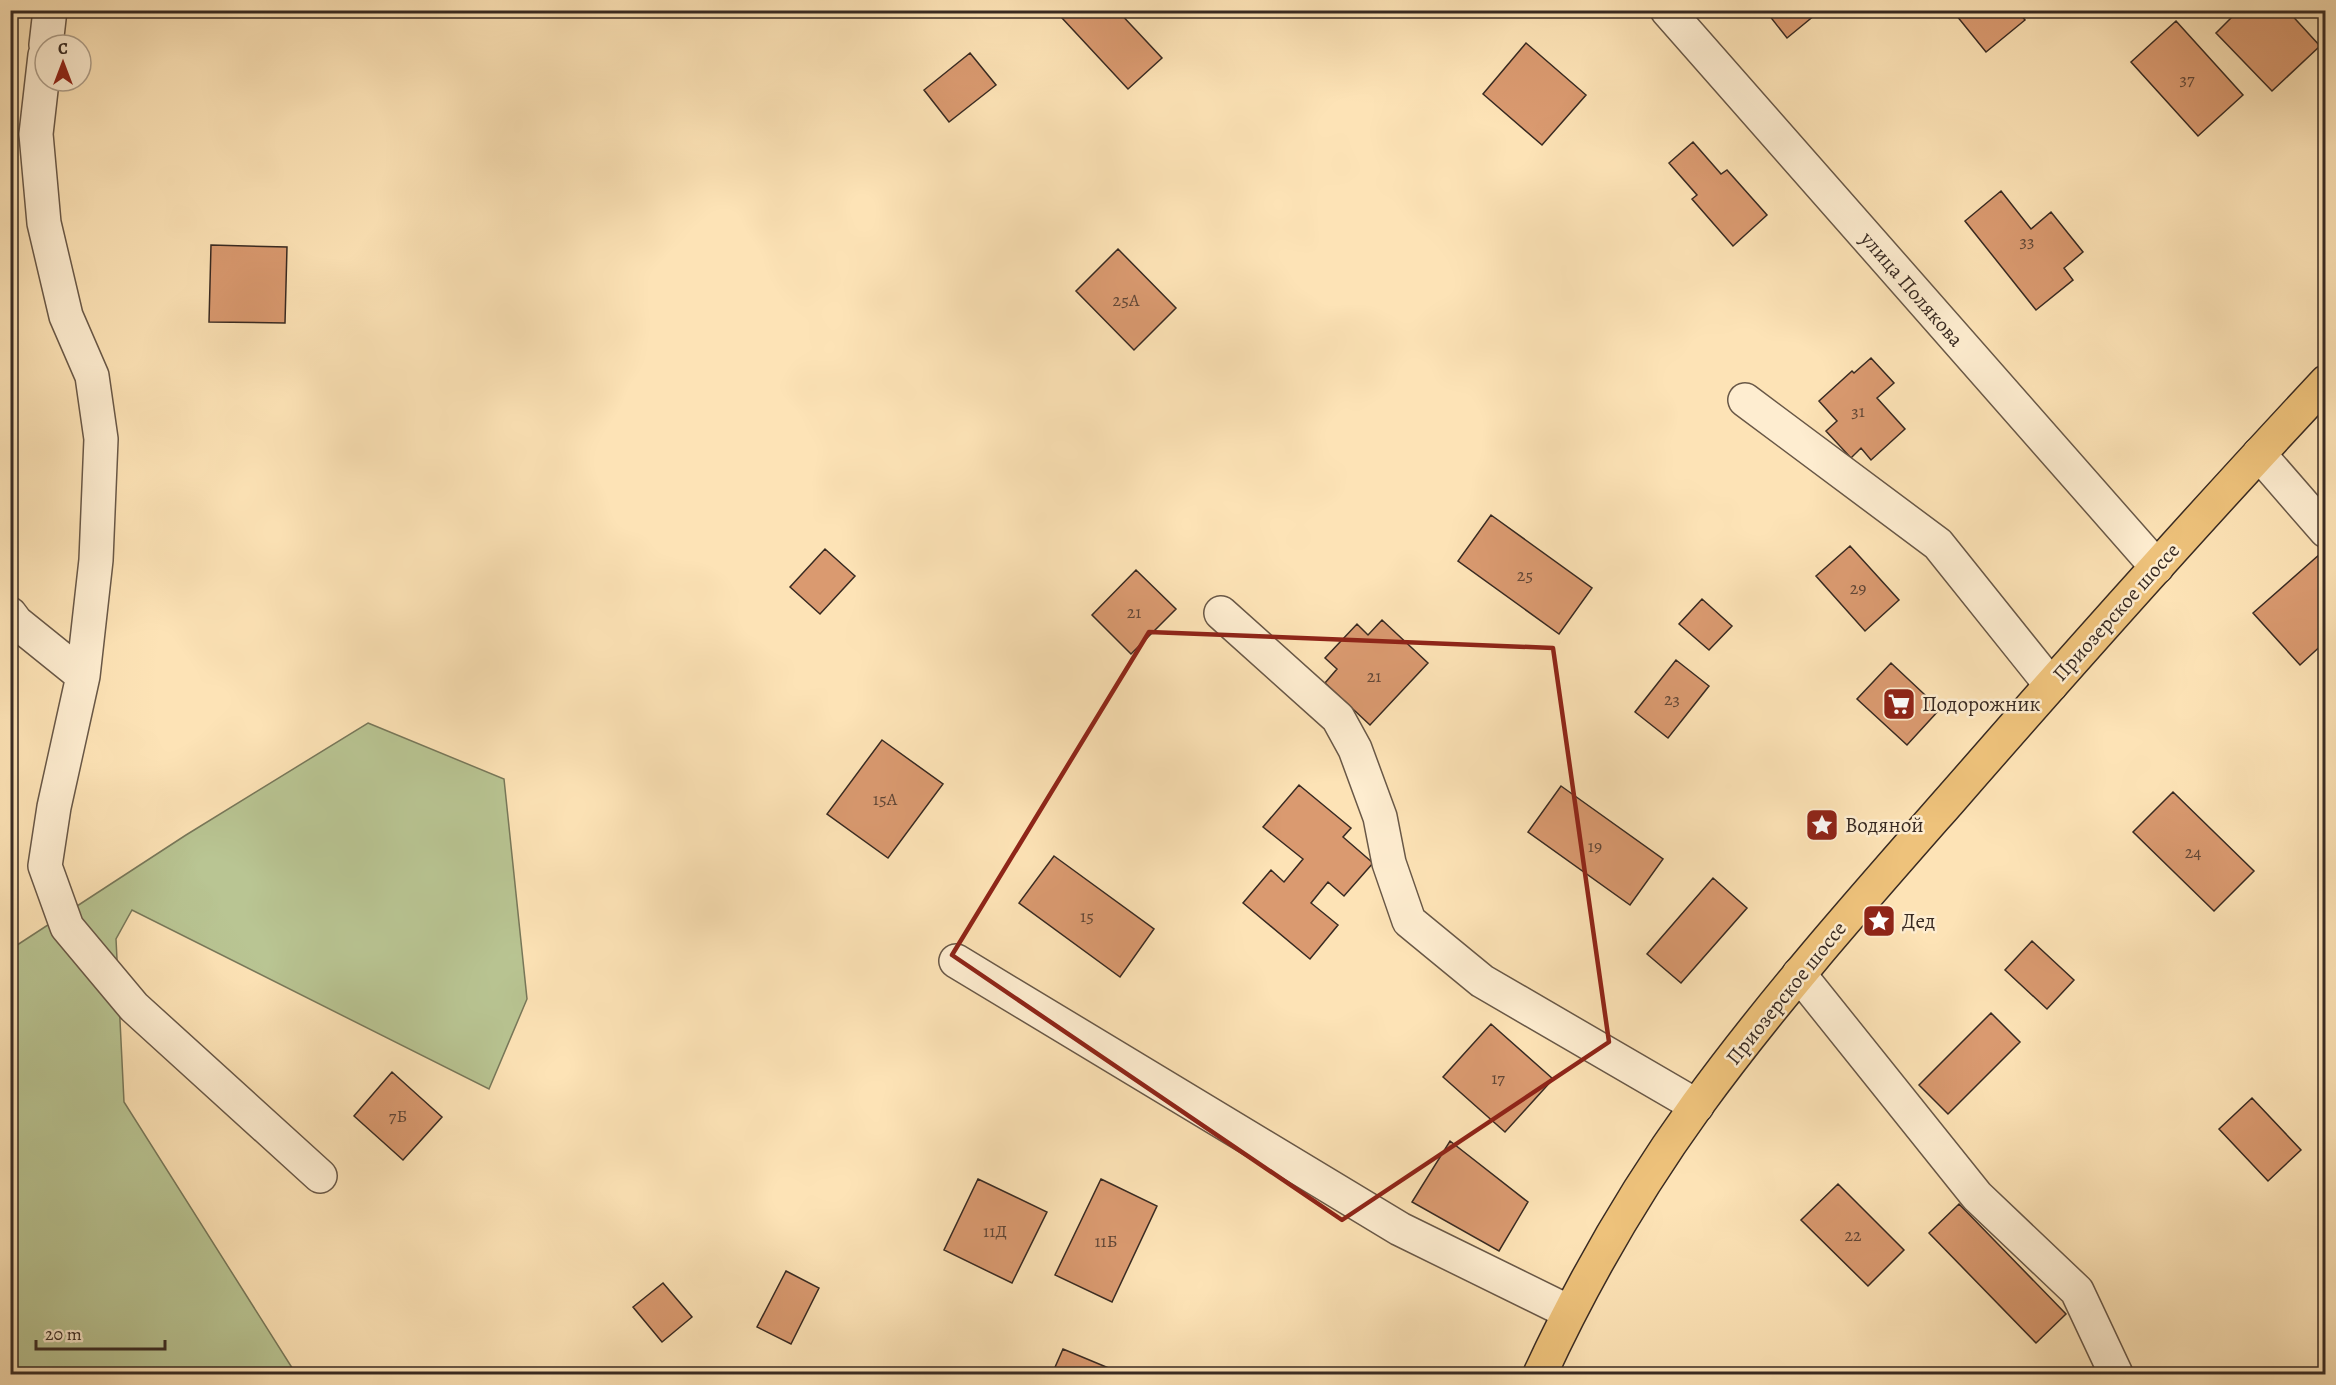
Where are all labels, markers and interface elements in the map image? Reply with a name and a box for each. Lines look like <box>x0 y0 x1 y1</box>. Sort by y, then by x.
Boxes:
north arrow <box>33 33 93 93</box>
text: С <box>58 38 68 60</box>
house number: 37 <box>2179 67 2195 91</box>
street label: улица Полякова <box>1853 225 1970 353</box>
house number: 33 <box>2020 229 2034 253</box>
house number: 25А <box>1113 288 1140 312</box>
house number: 31 <box>1851 399 1865 423</box>
street label: Приозерское шоссе <box>2046 537 2186 687</box>
house number: 25 <box>1517 563 1533 587</box>
house number: 29 <box>1850 576 1866 600</box>
house number: 21 <box>1127 600 1141 624</box>
house number: 21 <box>1367 664 1381 688</box>
supermarket icon: Подорожник <box>1881 686 1917 722</box>
house number: 23 <box>1664 687 1680 711</box>
place label: Подорожник <box>1922 690 2041 718</box>
house number: 15А <box>873 787 898 811</box>
place icon: Водяной <box>1804 807 1840 843</box>
place label: Водяной <box>1845 811 1924 839</box>
house number: 19 <box>1588 834 1602 858</box>
house number: 24 <box>2185 840 2201 864</box>
place icon: Дед <box>1861 903 1897 939</box>
house number: 15 <box>1080 904 1094 928</box>
place label: Дед <box>1902 907 1935 935</box>
street label: Приозерское шоссе <box>1719 915 1853 1071</box>
house number: 17 <box>1491 1066 1505 1090</box>
house number: 7Б <box>389 1104 407 1128</box>
house number: 11Д <box>983 1219 1007 1243</box>
house number: 22 <box>1844 1223 1862 1247</box>
house number: 11Б <box>1094 1229 1118 1253</box>
scale bar <box>36 1313 165 1351</box>
text: 20 m <box>45 1322 82 1346</box>

